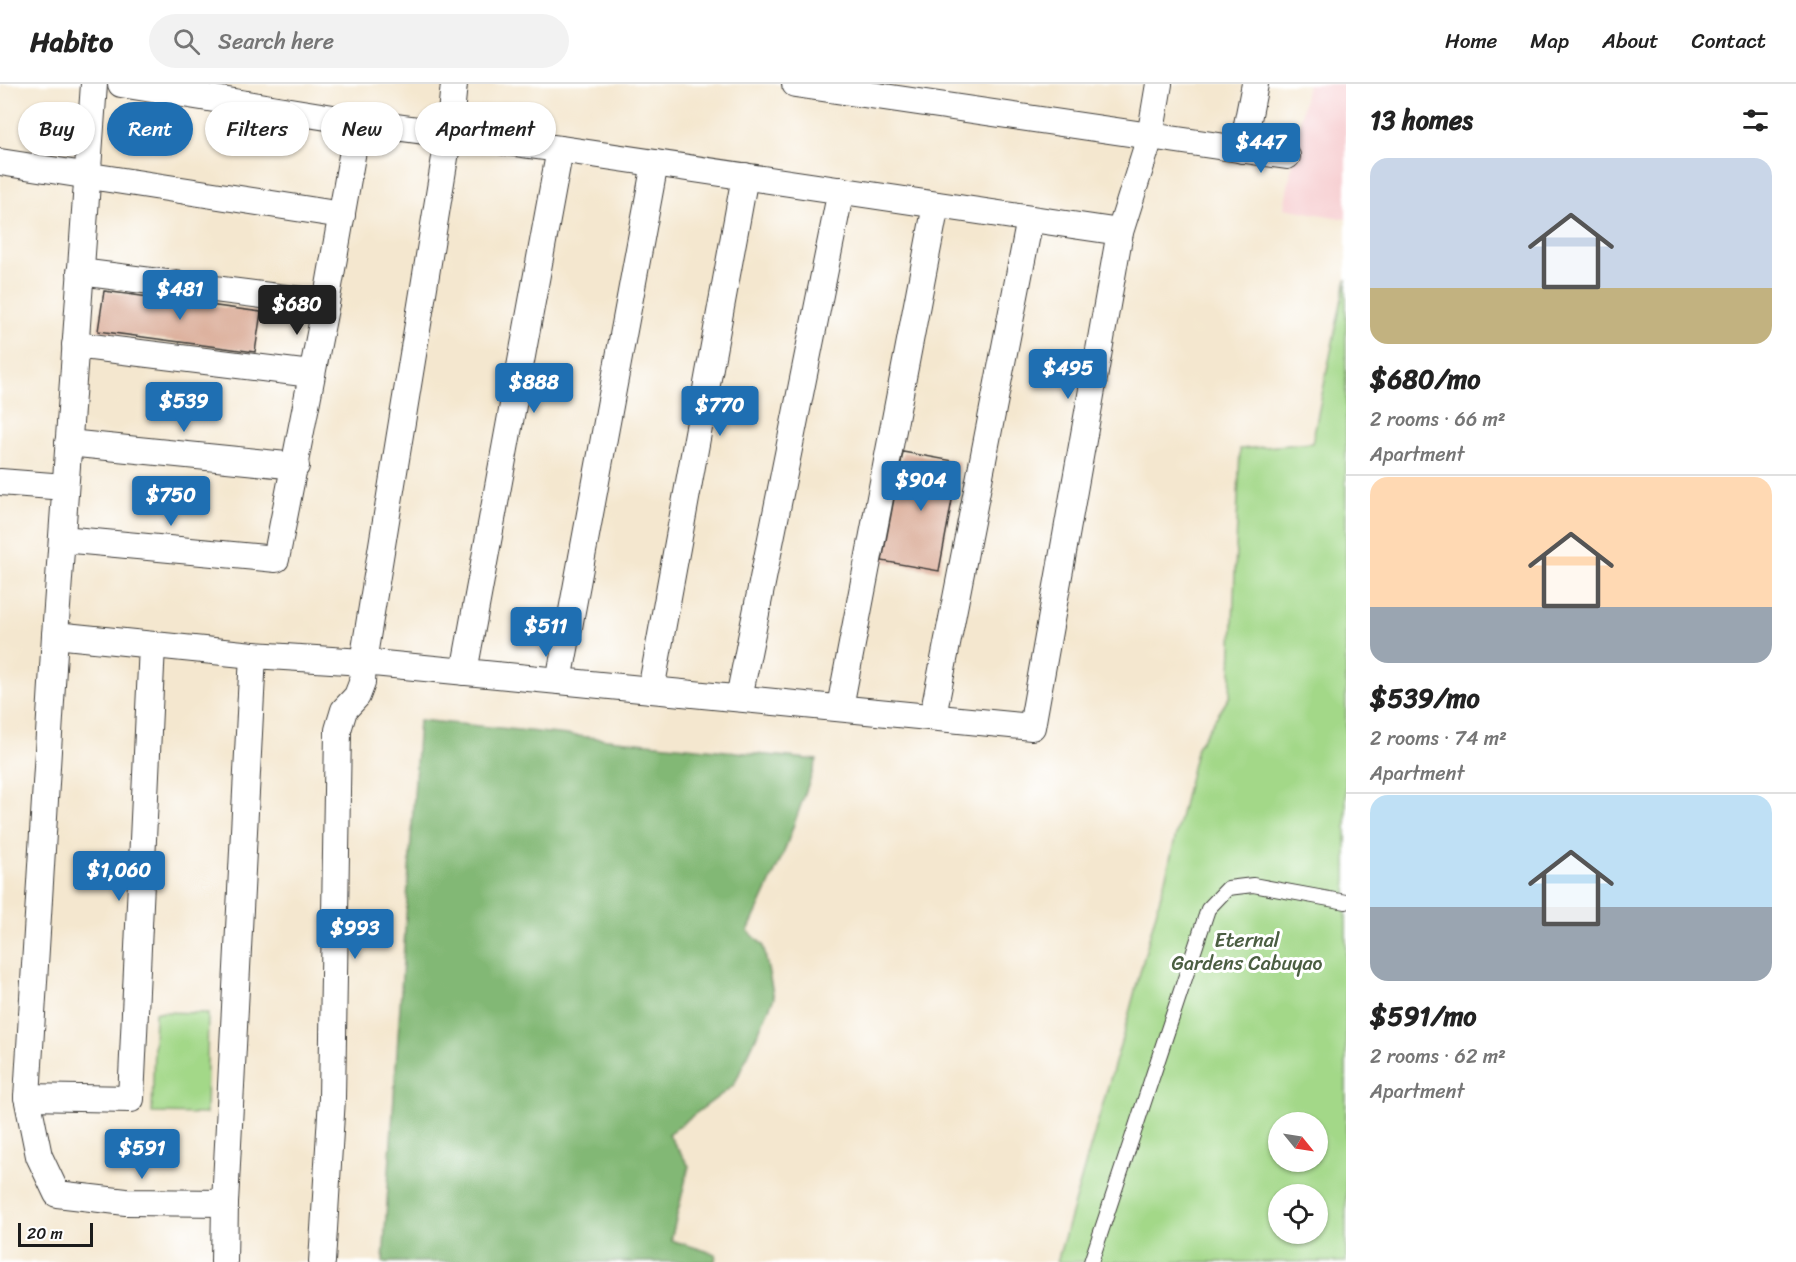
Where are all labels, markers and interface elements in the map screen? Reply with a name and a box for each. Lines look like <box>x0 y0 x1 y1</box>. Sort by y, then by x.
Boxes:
search box <box>149 14 569 68</box>
text: Habito <box>30 17 113 66</box>
text: Search here <box>218 22 334 61</box>
text: Home <box>1445 22 1497 60</box>
text: Map <box>1530 22 1569 60</box>
text: About <box>1602 22 1659 60</box>
text: Contact <box>1692 22 1766 60</box>
icon: search <box>170 25 203 58</box>
text: 13 homes <box>1370 97 1473 143</box>
chip: Buy <box>18 102 95 156</box>
chip: Rent <box>107 102 193 156</box>
chip: Filters <box>205 102 309 156</box>
chip: New <box>321 102 403 156</box>
chip: Apartment <box>415 102 556 156</box>
icon: filters <box>1739 104 1772 137</box>
pin: $447 <box>1225 123 1297 174</box>
text: $447 <box>1236 125 1286 160</box>
icon: home <box>1517 197 1625 305</box>
pin: $481 <box>144 270 216 321</box>
text: $481 <box>157 272 203 307</box>
pin: $680 <box>261 285 333 336</box>
text: $680 <box>272 287 322 322</box>
pin: $495 <box>1032 349 1104 400</box>
text: $495 <box>1043 351 1093 386</box>
text: $680/mo <box>1370 356 1480 402</box>
pin: $888 <box>498 363 570 414</box>
text: $888 <box>509 365 559 400</box>
pin: $539 <box>148 382 220 433</box>
text: $539 <box>160 384 208 419</box>
pin: $770 <box>684 386 756 437</box>
text: $770 <box>696 388 744 423</box>
text: 2 rooms · 66 m² <box>1370 402 1506 437</box>
text: Apartment <box>1370 437 1464 472</box>
pin: $904 <box>885 461 957 512</box>
text: $904 <box>896 463 946 498</box>
pin: $750 <box>135 476 207 527</box>
text: $750 <box>146 478 196 513</box>
icon: home <box>1517 516 1625 624</box>
pin: $511 <box>510 607 582 658</box>
text: $511 <box>525 609 567 644</box>
text: $539/mo <box>1370 675 1480 721</box>
text: 2 rooms · 74 m² <box>1370 721 1507 756</box>
text: Apartment <box>1370 756 1464 791</box>
icon: home <box>1517 834 1625 942</box>
pin: $1,060 <box>70 851 168 902</box>
text: $1,060 <box>87 853 151 888</box>
pin: $993 <box>319 909 391 960</box>
text: $993 <box>331 911 380 946</box>
park label: Eternal Gardens Cabuyao <box>1172 923 1323 981</box>
text: $591/mo <box>1370 993 1477 1039</box>
text: 2 rooms · 62 m² <box>1370 1039 1506 1074</box>
text: Apartment <box>1370 1074 1464 1109</box>
north arrow <box>1268 1112 1328 1172</box>
map controls <box>1268 1112 1328 1244</box>
pin: $591 <box>106 1129 178 1180</box>
text: $591 <box>119 1131 165 1166</box>
button: locate <box>1268 1184 1328 1244</box>
text: 20 m <box>27 1219 63 1248</box>
scale bar <box>18 1220 93 1248</box>

